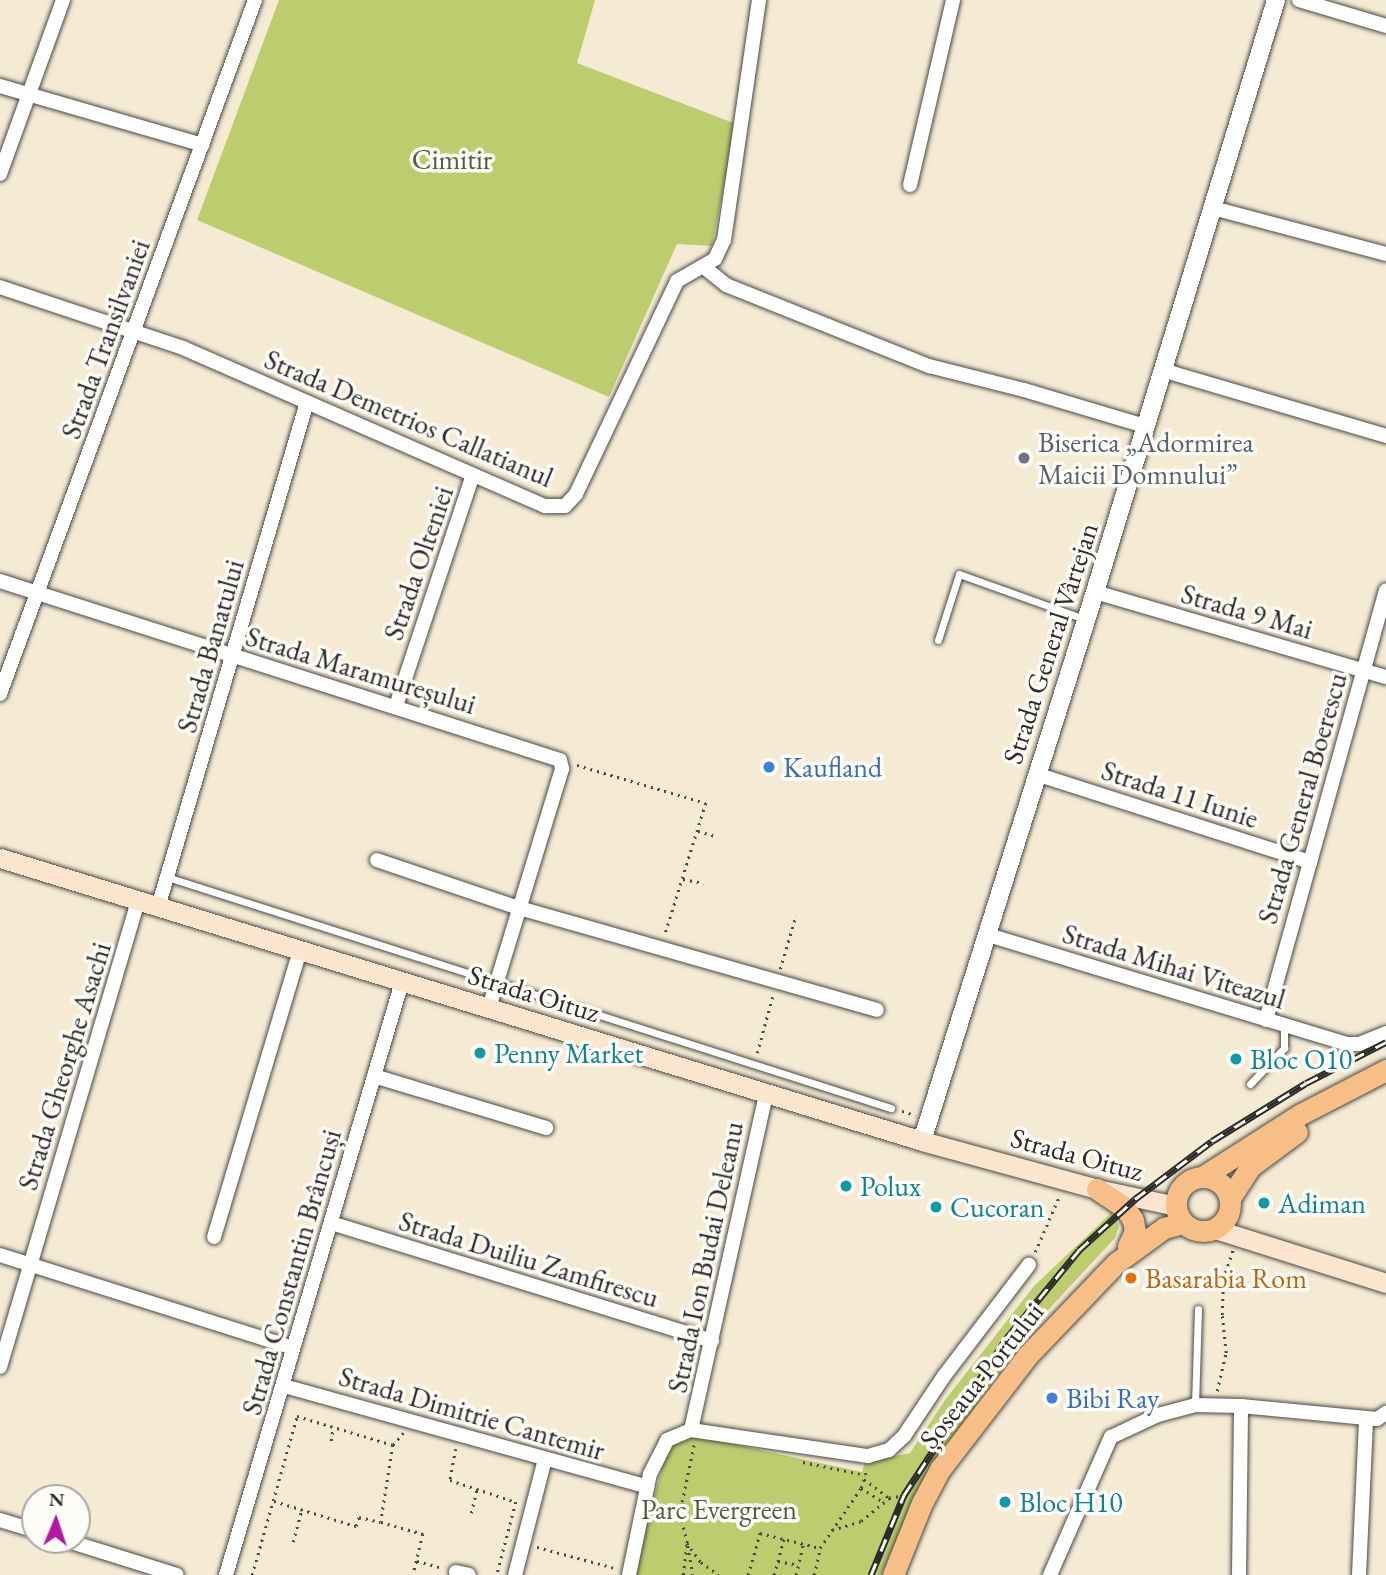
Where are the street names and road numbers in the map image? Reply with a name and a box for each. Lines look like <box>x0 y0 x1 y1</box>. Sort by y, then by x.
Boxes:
street label: Strada Transilvaniei <box>53 235 157 443</box>
street label: Strada Demetrios Callatianul <box>260 342 558 494</box>
street label: Strada Olteniei <box>376 482 460 644</box>
street label: Strada General Vârtejan <box>995 518 1105 768</box>
street label: Strada Banatului <box>169 555 251 737</box>
street label: Strada 9 Mai <box>1177 576 1317 646</box>
street label: Strada Maramureșului <box>242 619 480 721</box>
street label: Strada General Boerescu <box>1250 668 1354 928</box>
street label: Strada 11 Iunie <box>1097 753 1263 835</box>
street label: Strada Mihai Viteazul <box>1059 916 1289 1016</box>
street label: Strada Gheorghe Asachi <box>10 938 118 1194</box>
street label: Strada Oituz <box>464 957 604 1029</box>
street label: Strada Ion Budai Deleanu <box>660 1118 750 1396</box>
street label: Strada Oituz <box>1007 1120 1147 1188</box>
street label: Strada Constantin Brâncuși <box>234 1125 348 1419</box>
street label: Strada Duiliu Zamfirescu <box>395 1204 663 1314</box>
street label: Șoseaua Portului <box>912 1295 1050 1455</box>
street label: Strada Dimitrie Cantemir <box>335 1359 609 1467</box>

